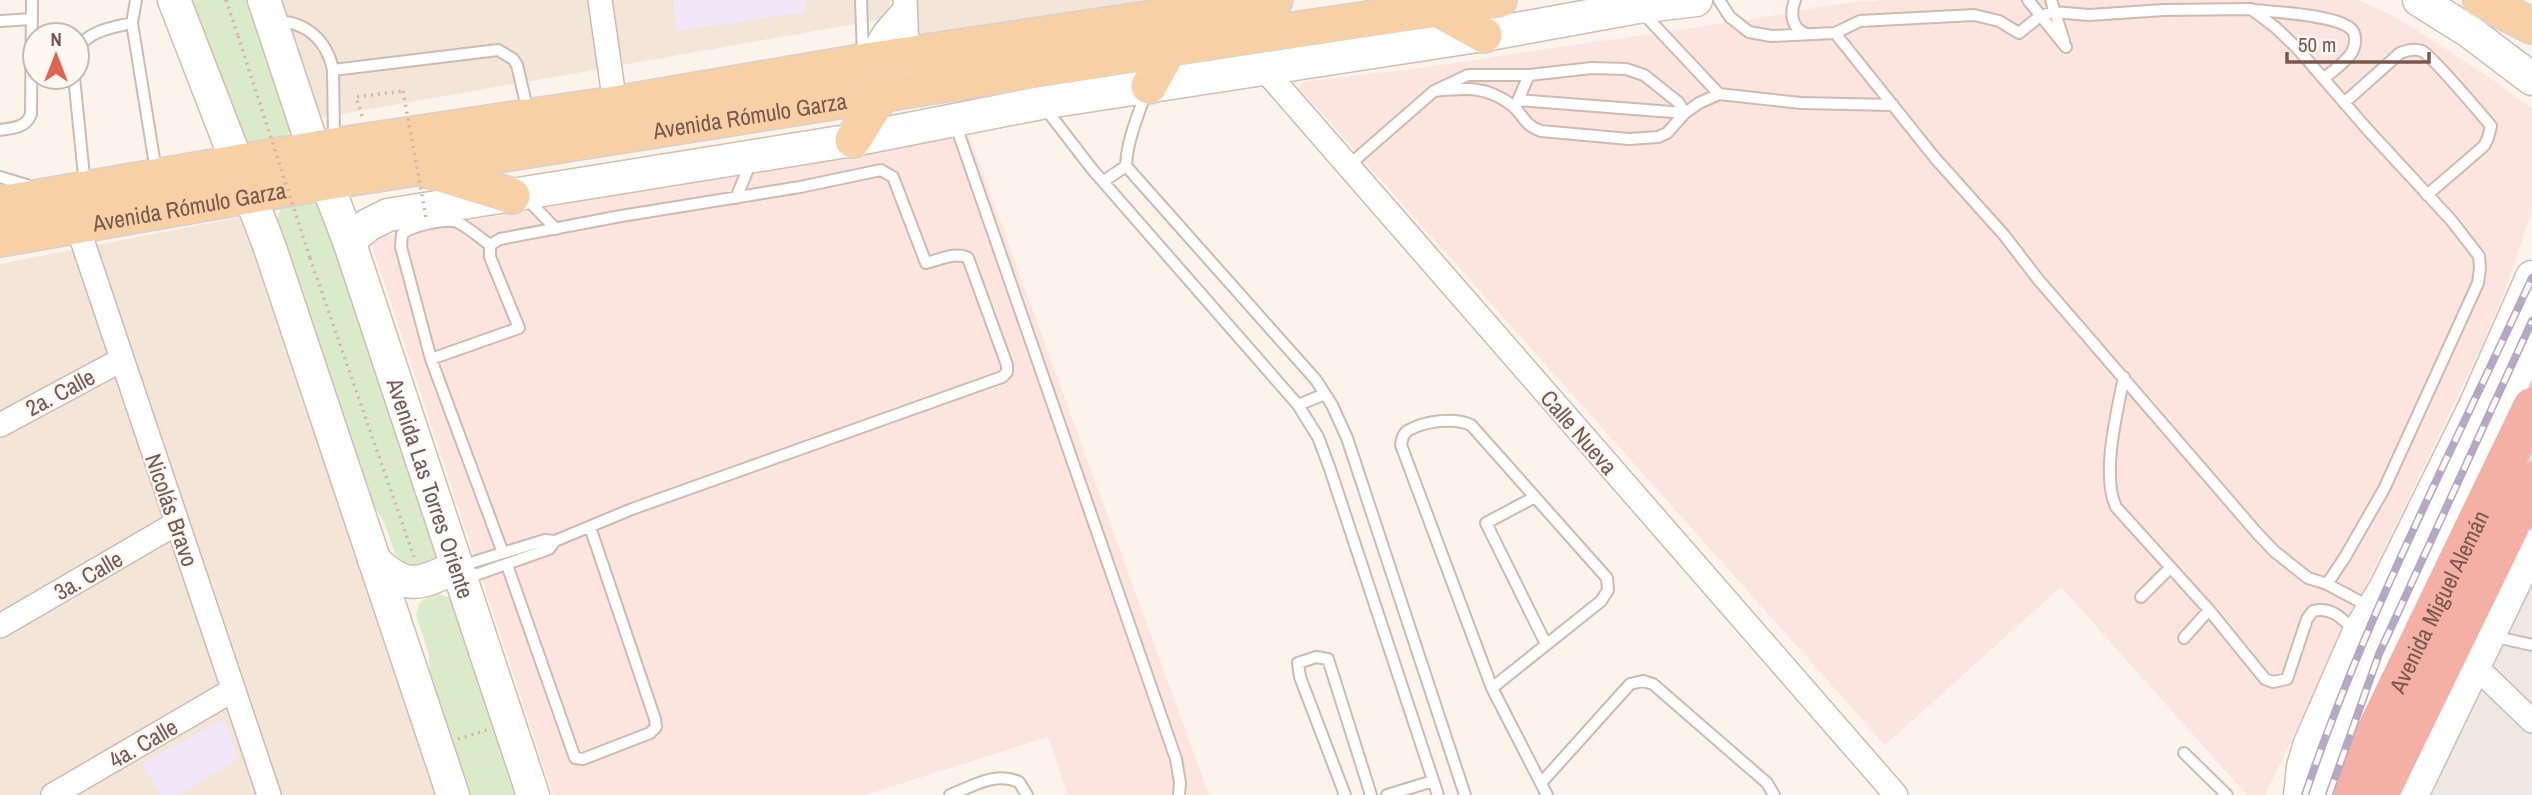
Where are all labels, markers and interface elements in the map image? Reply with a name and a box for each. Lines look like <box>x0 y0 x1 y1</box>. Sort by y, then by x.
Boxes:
north arrow <box>21 21 91 91</box>
scale bar <box>2287 21 2429 65</box>
text: N <box>50 26 62 52</box>
text: 50 m <box>2298 30 2336 59</box>
street label: Avenida Rómulo Garza <box>650 84 849 146</box>
street label: Avenida Rómulo Garza <box>89 174 289 238</box>
street label: 2a. Calle <box>20 361 100 423</box>
street label: Avenida Las Torres Oriente <box>380 373 482 602</box>
street label: Calle Nueva <box>1534 383 1625 481</box>
street label: Nicolás Bravo <box>138 449 206 571</box>
street label: Avenida Miguel Alemán <box>2381 505 2496 699</box>
street label: 3a. Calle <box>48 543 128 607</box>
street label: 4a. Calle <box>103 711 183 775</box>

